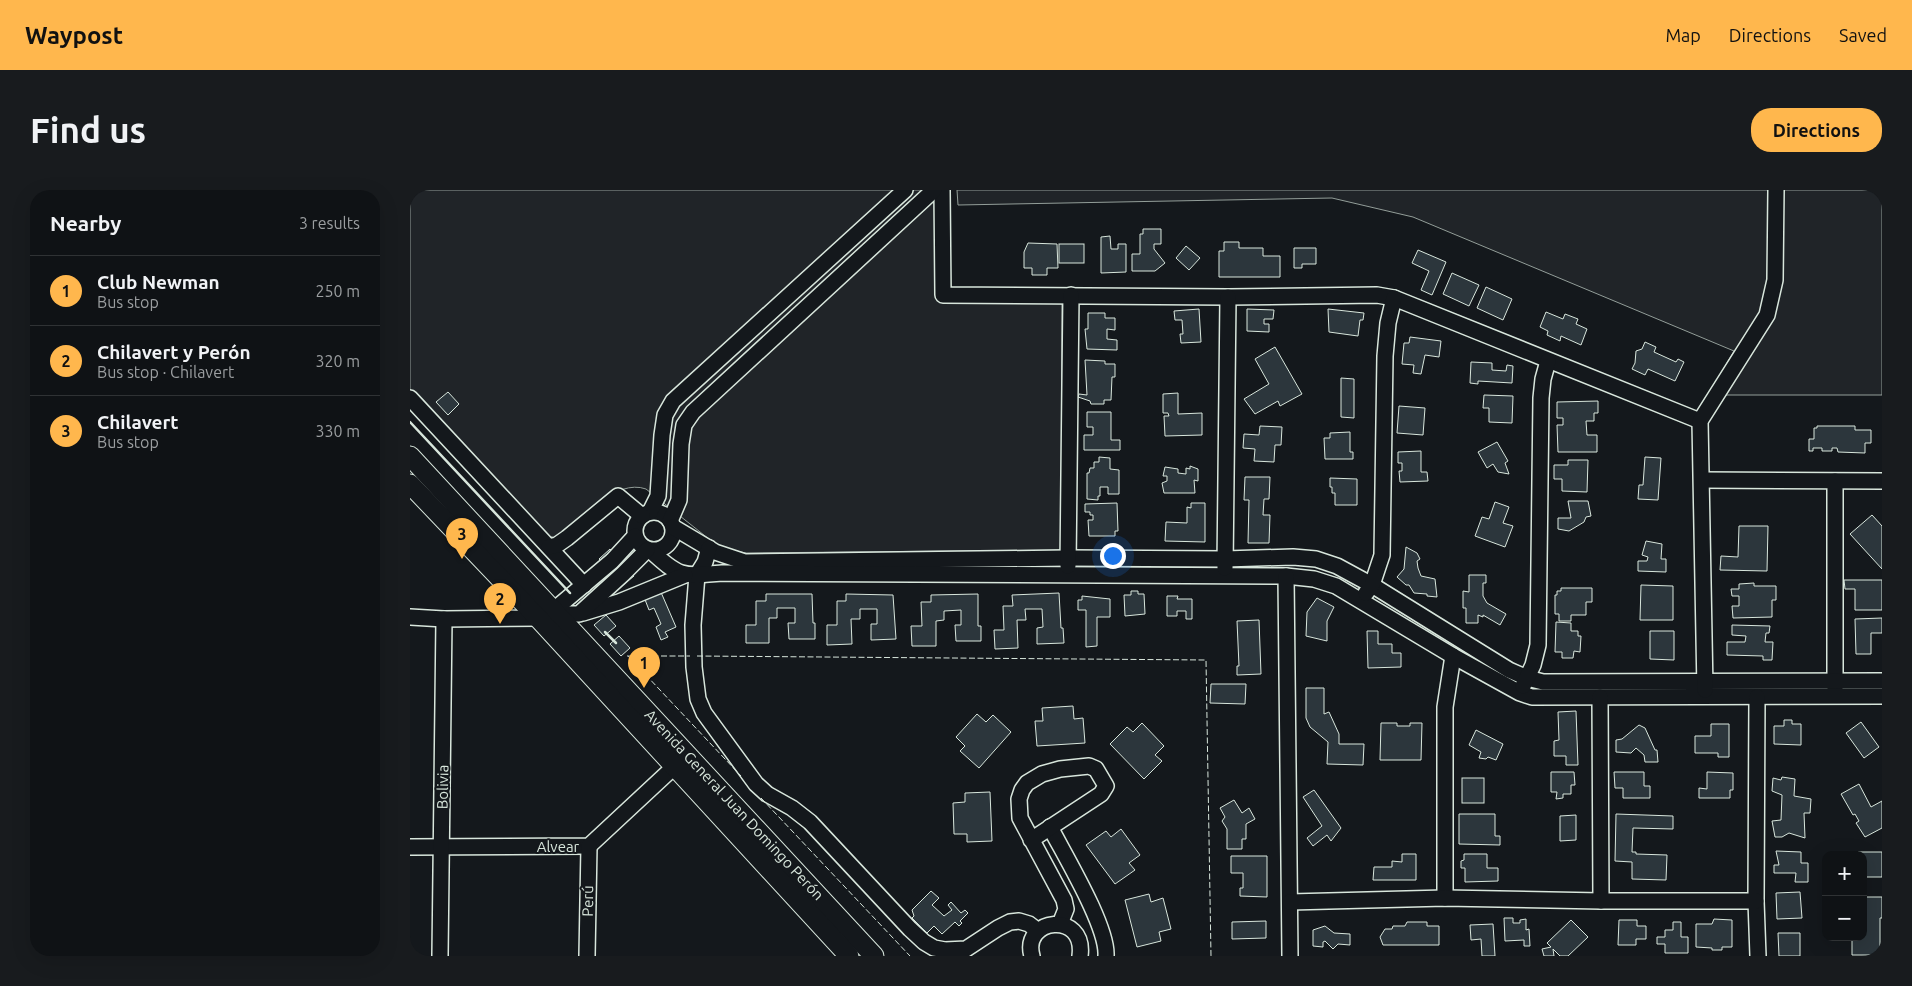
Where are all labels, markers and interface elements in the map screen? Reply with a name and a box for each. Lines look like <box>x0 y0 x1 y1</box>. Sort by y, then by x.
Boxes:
text: Waypost <box>25 22 123 49</box>
text: Map <box>1665 25 1701 45</box>
text: Directions <box>1729 25 1811 45</box>
text: Saved <box>1839 25 1887 45</box>
button: Directions <box>1751 108 1882 152</box>
text: Find us <box>30 110 146 150</box>
text: Nearby <box>50 211 121 235</box>
text: 3 results <box>299 214 360 232</box>
text: Club Newman <box>97 271 220 293</box>
text: 1 <box>61 282 71 300</box>
text: 250 m <box>315 282 360 300</box>
text: Bus stop <box>97 293 159 311</box>
text: Chilavert y Perón <box>97 341 251 363</box>
text: 2 <box>61 352 71 370</box>
text: 320 m <box>315 352 360 370</box>
text: Bus stop · Chilavert <box>97 363 234 381</box>
text: Chilavert <box>97 411 179 433</box>
text: 3 <box>61 422 71 440</box>
text: 330 m <box>315 422 360 440</box>
text: Bus stop <box>97 433 159 451</box>
pin: 3 <box>446 518 478 559</box>
your location <box>1100 543 1126 569</box>
pin: 2 <box>484 583 516 624</box>
pin: 1 <box>628 647 660 688</box>
street label: Avenida General Juan Domingo Perón <box>642 706 827 903</box>
street label: Bolivia <box>434 765 451 809</box>
street label: Alvear <box>537 838 580 855</box>
map controls <box>1822 851 1867 941</box>
button: + <box>1822 851 1867 896</box>
street label: Perú <box>579 885 596 917</box>
button: − <box>1822 896 1867 941</box>

